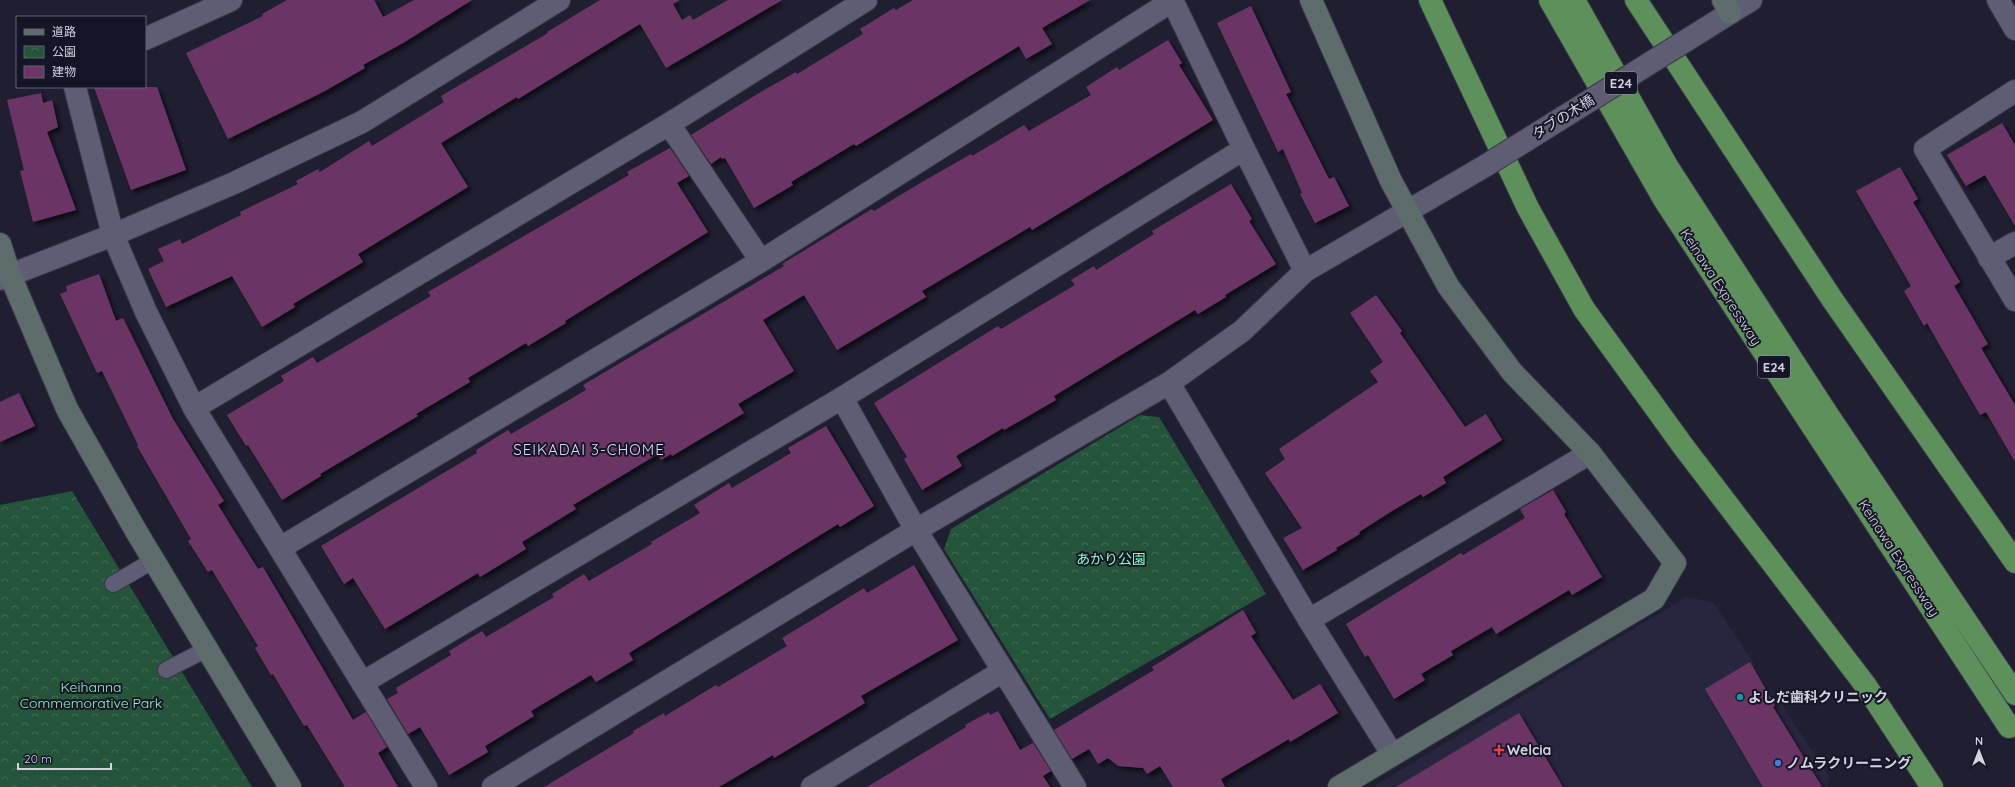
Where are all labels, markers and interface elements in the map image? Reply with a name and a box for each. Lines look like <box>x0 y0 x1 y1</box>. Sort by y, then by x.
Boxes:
legend <box>16 16 146 88</box>
text: 道路 <box>52 24 76 39</box>
text: 公園 <box>52 44 76 59</box>
text: 建物 <box>52 64 76 79</box>
road number: E24 <box>1605 72 1637 94</box>
street label: タブの木橋 <box>1529 91 1597 143</box>
street label: Keinawa Expressway <box>1676 225 1766 349</box>
road number: E24 <box>1758 356 1790 378</box>
district label: SEIKADAI 3-CHOME <box>513 440 665 459</box>
street label: Keinawa Expressway <box>1854 496 1944 620</box>
park label: あかり公園 <box>1076 550 1146 568</box>
park label: Keihanna Commemorative Park <box>20 678 162 712</box>
place label: よしだ歯科クリニック <box>1748 688 1888 706</box>
marker: よしだ歯科クリニック <box>1735 692 1745 702</box>
north arrow <box>1959 731 1999 771</box>
text: N <box>1975 734 1983 748</box>
place label: Welcia <box>1507 741 1551 759</box>
scale bar <box>18 745 111 771</box>
marker: Welcia <box>1494 745 1504 755</box>
text: 20 m <box>24 751 52 766</box>
place label: ノムラクリーニング <box>1786 754 1911 772</box>
marker: ノムラクリーニング <box>1773 758 1783 768</box>

